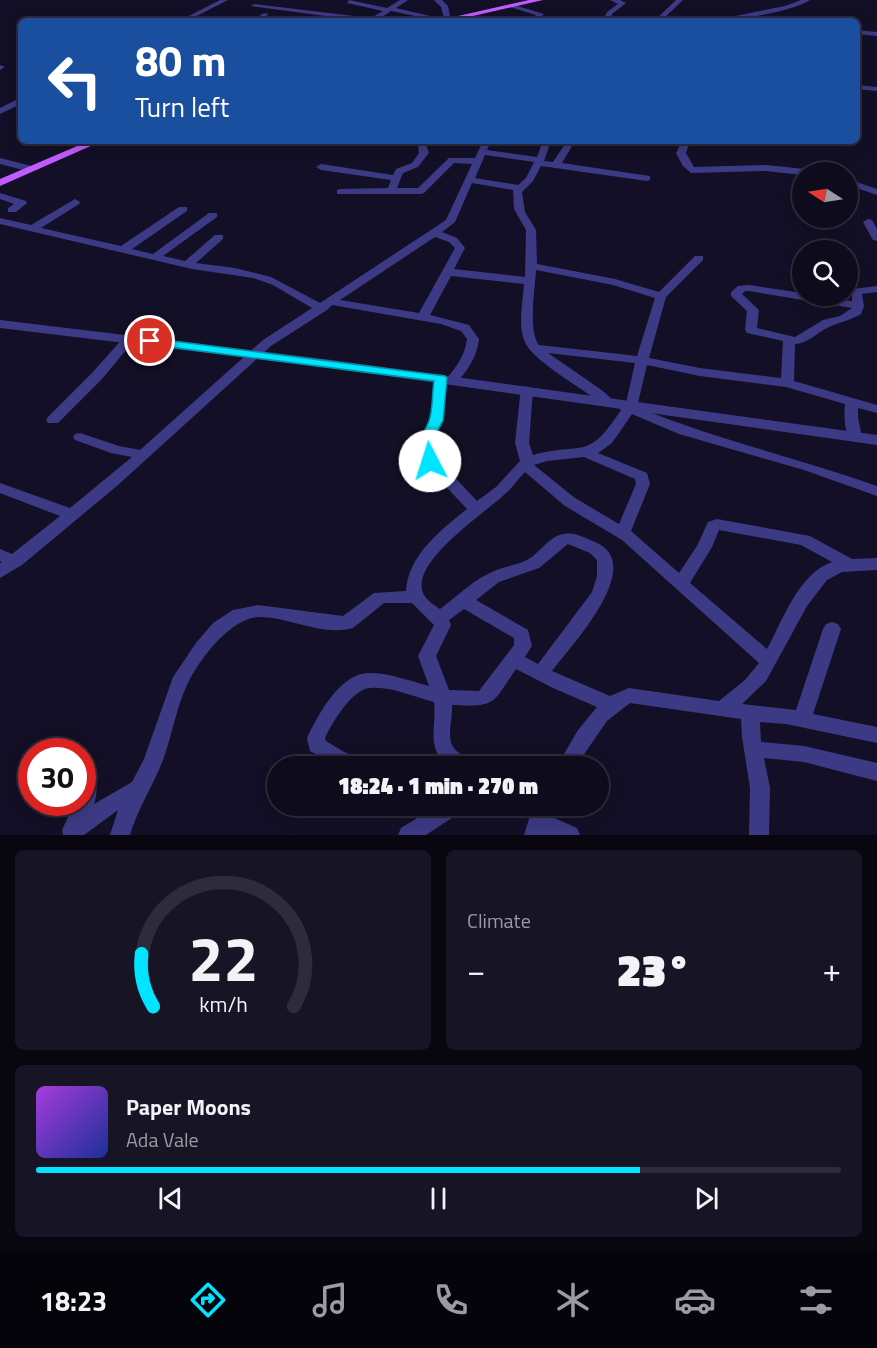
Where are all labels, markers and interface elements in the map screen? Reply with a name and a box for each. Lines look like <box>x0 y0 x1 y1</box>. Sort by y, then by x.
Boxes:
text: 80 m <box>135 28 227 92</box>
icon: left <box>36 42 114 120</box>
text: Turn left <box>135 86 229 127</box>
north arrow <box>792 162 858 228</box>
map controls <box>792 162 858 306</box>
button: search <box>792 240 858 306</box>
pin <box>124 315 175 366</box>
icon: arrive <box>133 324 166 357</box>
position arrow <box>398 429 462 493</box>
speed limit sign: 30 <box>18 738 96 816</box>
text: 18:24 · 1 min · 270 m <box>338 769 538 803</box>
text: Climate <box>467 905 531 936</box>
text: 22 <box>188 910 258 1005</box>
text: 23° <box>617 935 691 1003</box>
text: − <box>467 945 485 995</box>
text: + <box>823 945 841 995</box>
text: km/h <box>199 988 247 1020</box>
text: Paper Moons <box>126 1090 251 1124</box>
text: Ada Vale <box>126 1124 199 1155</box>
icon: previous <box>154 1182 187 1215</box>
icon: pause <box>422 1182 455 1215</box>
icon: next <box>690 1182 723 1215</box>
icon: directions <box>187 1279 229 1321</box>
icon: music <box>309 1279 351 1321</box>
icon: phone <box>430 1279 472 1321</box>
icon: climate <box>552 1279 594 1321</box>
icon: car <box>674 1279 716 1321</box>
icon: filters <box>795 1279 837 1321</box>
text: 18:23 <box>40 1280 107 1321</box>

